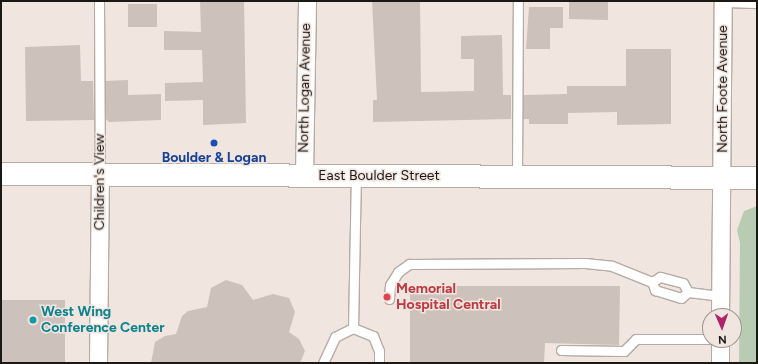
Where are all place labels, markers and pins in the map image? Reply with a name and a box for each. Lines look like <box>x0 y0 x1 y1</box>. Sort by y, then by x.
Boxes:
marker: Boulder & Logan <box>209 138 219 148</box>
place label: Boulder & Logan <box>162 150 266 166</box>
place label: Memorial Hospital Central <box>396 281 501 314</box>
marker: Memorial Hospital Central <box>381 291 393 303</box>
place label: West Wing Conference Center <box>41 304 164 336</box>
marker: West Wing Conference Center <box>28 315 38 325</box>

